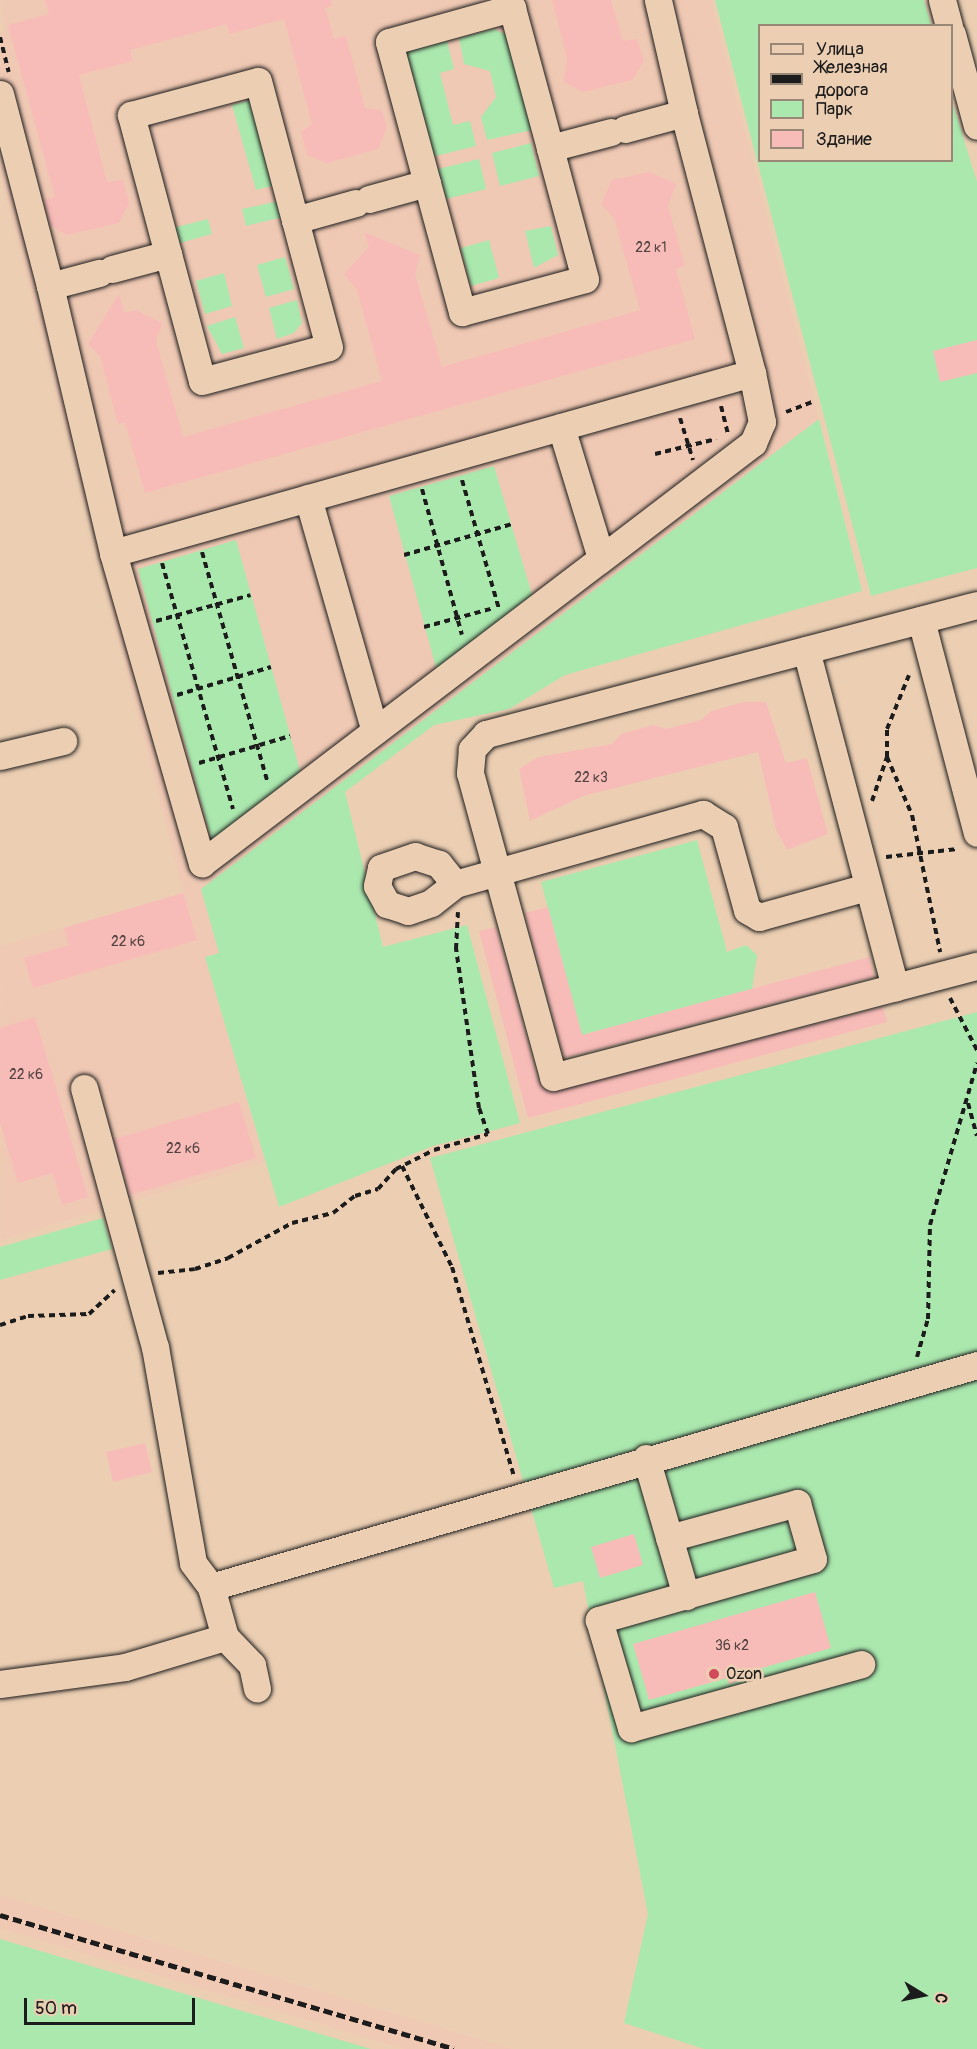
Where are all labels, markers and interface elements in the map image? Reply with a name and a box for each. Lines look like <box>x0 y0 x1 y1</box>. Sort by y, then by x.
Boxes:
legend <box>758 24 953 162</box>
text: Улица <box>816 38 864 61</box>
text: Железная дорога <box>815 56 888 102</box>
text: Парк <box>816 98 853 121</box>
text: Здание <box>816 128 872 151</box>
house number: 22 к1 <box>635 240 667 256</box>
house number: 22 к3 <box>574 770 608 786</box>
house number: 22 к6 <box>111 934 145 950</box>
house number: 22 к6 <box>9 1067 43 1083</box>
house number: 22 к6 <box>166 1141 200 1157</box>
house number: 36 к2 <box>715 1638 749 1654</box>
place label: Ozon <box>726 1664 762 1684</box>
marker: Ozon <box>707 1667 721 1681</box>
north arrow <box>893 1965 953 2025</box>
scale bar <box>27 1986 198 2024</box>
text: С <box>930 1992 951 2005</box>
text: 50 m <box>35 1997 77 2020</box>

